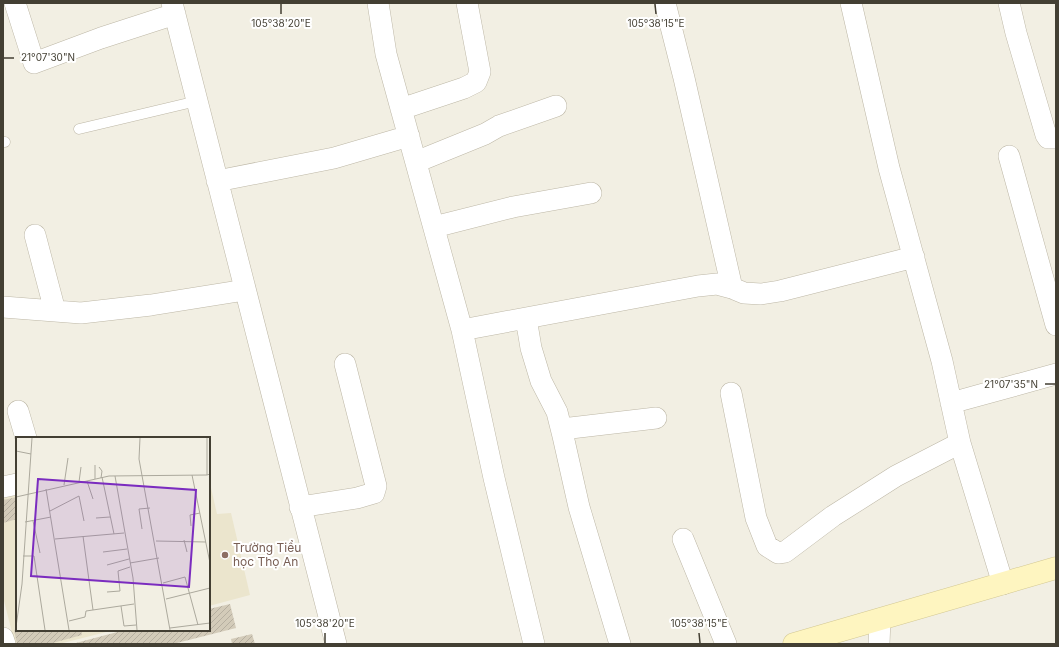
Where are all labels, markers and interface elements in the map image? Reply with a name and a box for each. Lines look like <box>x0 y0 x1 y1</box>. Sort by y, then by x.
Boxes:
text: 105°38'20"E <box>251 17 311 29</box>
text: 105°38'15"E <box>627 17 685 29</box>
text: 21°07'30"N <box>21 51 75 63</box>
text: 21°07'35"N <box>984 378 1038 390</box>
inset map <box>16 437 210 631</box>
place label: Trường Tiểu học Thọ An <box>233 540 301 569</box>
marker: Trường Tiểu học Thọ An <box>220 550 230 560</box>
text: 105°38'20"E <box>295 617 355 629</box>
text: 105°38'15"E <box>670 617 728 629</box>

